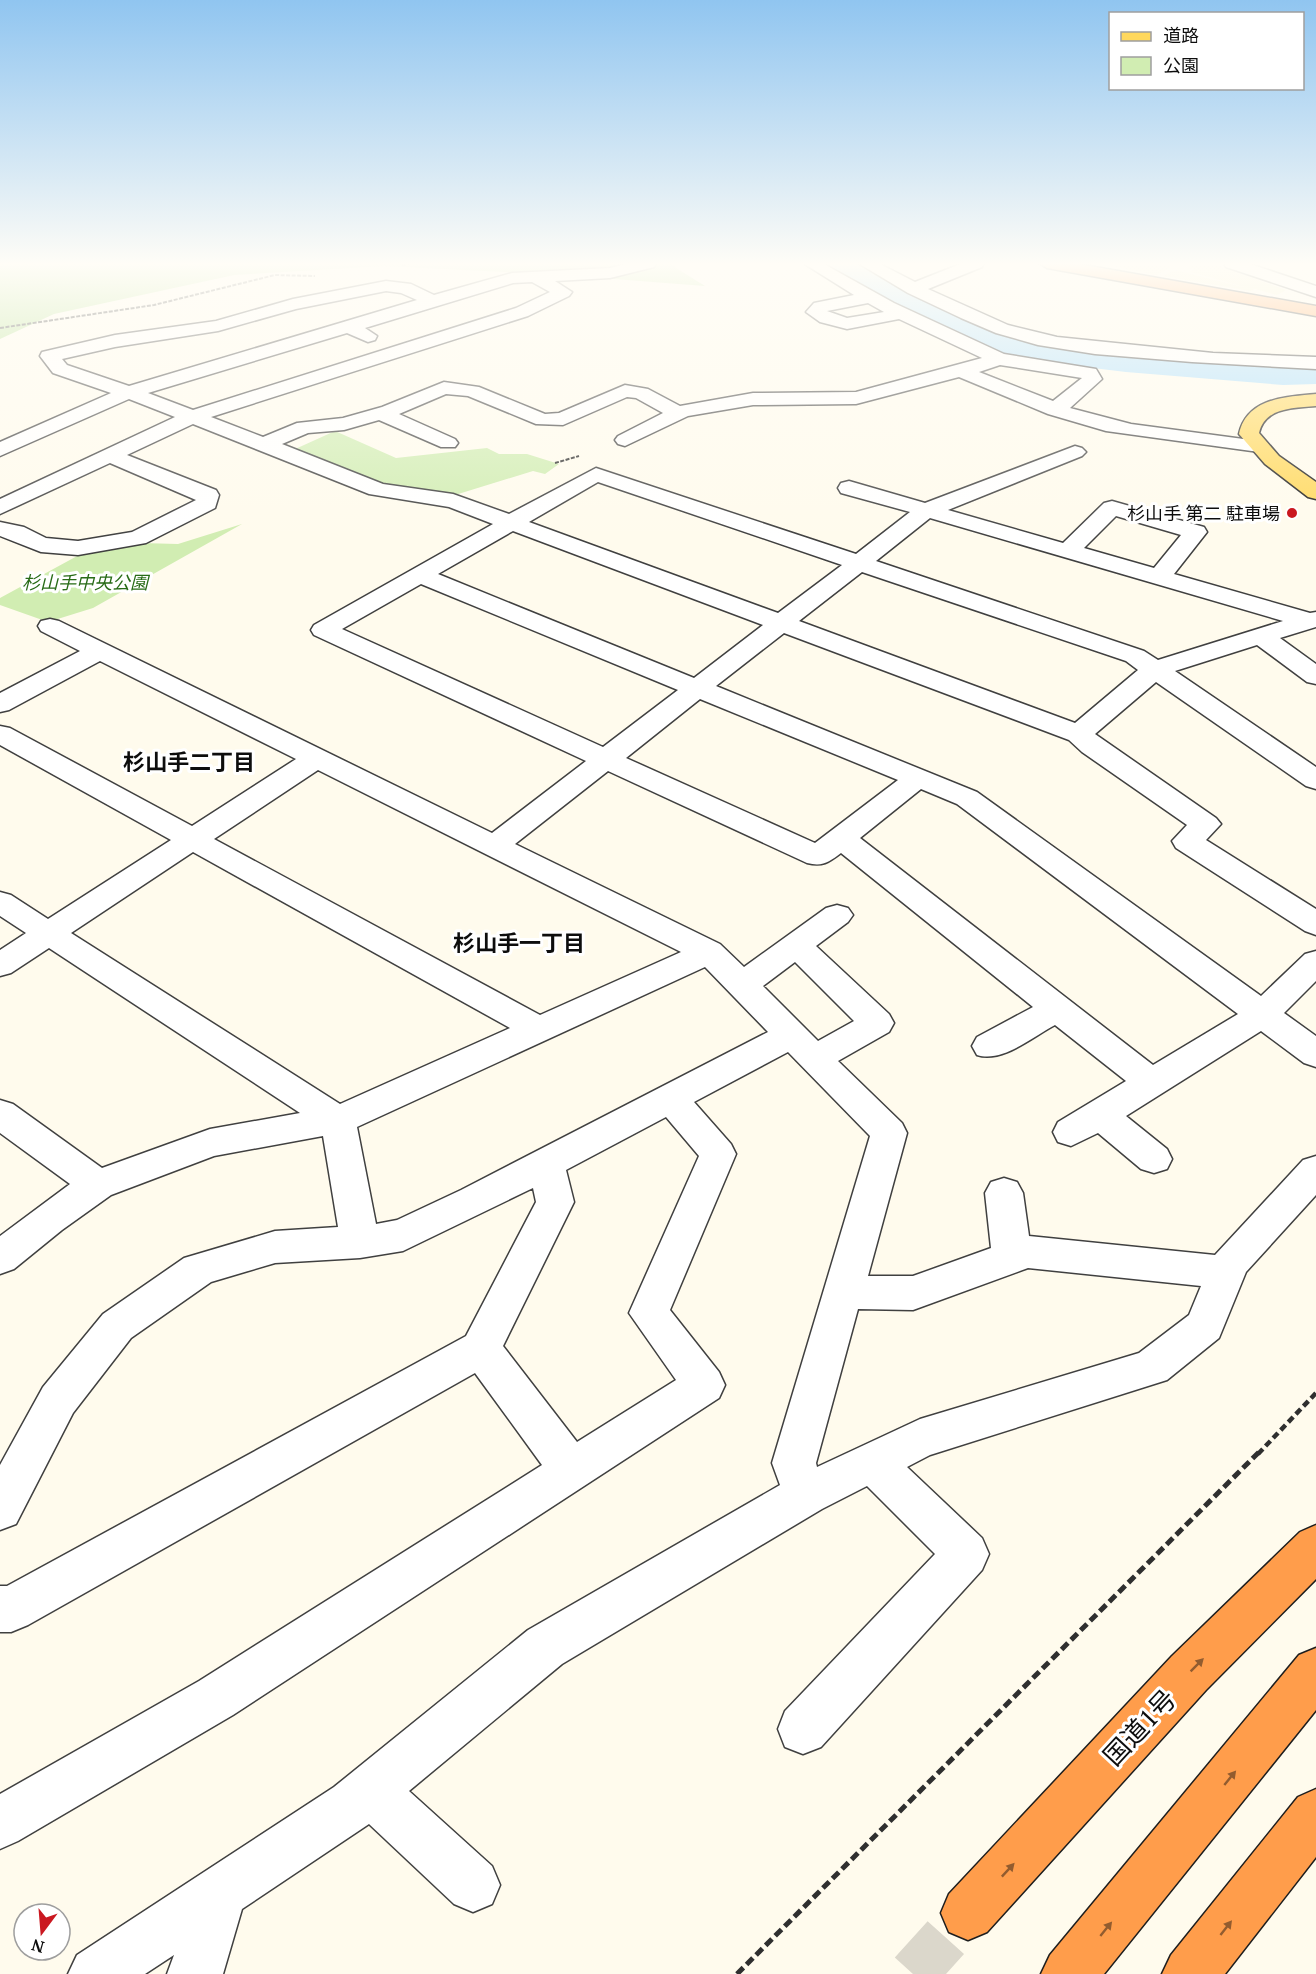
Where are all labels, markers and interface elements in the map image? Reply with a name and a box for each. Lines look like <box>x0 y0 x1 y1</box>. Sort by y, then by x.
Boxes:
legend <box>1109 12 1304 90</box>
text: 道路 <box>1163 23 1199 47</box>
text: 公園 <box>1163 53 1199 77</box>
place label: 杉山手 第二 駐車場 <box>1127 501 1280 525</box>
marker: 杉山手 第二 駐車場 <box>1285 506 1299 520</box>
park label: 杉山手中央公園 <box>22 570 151 594</box>
district label: 杉山手二丁目 <box>123 747 255 776</box>
district label: 杉山手一丁目 <box>453 928 585 957</box>
one-way arrow <box>1190 1658 1205 1672</box>
street label: 国道1号 <box>1095 1682 1183 1772</box>
one-way arrow <box>1223 1770 1236 1786</box>
one-way arrow <box>1001 1862 1015 1877</box>
north arrow <box>12 1902 72 1962</box>
one-way arrow <box>1220 1920 1233 1936</box>
one-way arrow <box>1099 1922 1112 1937</box>
text: N <box>29 1934 47 1959</box>

